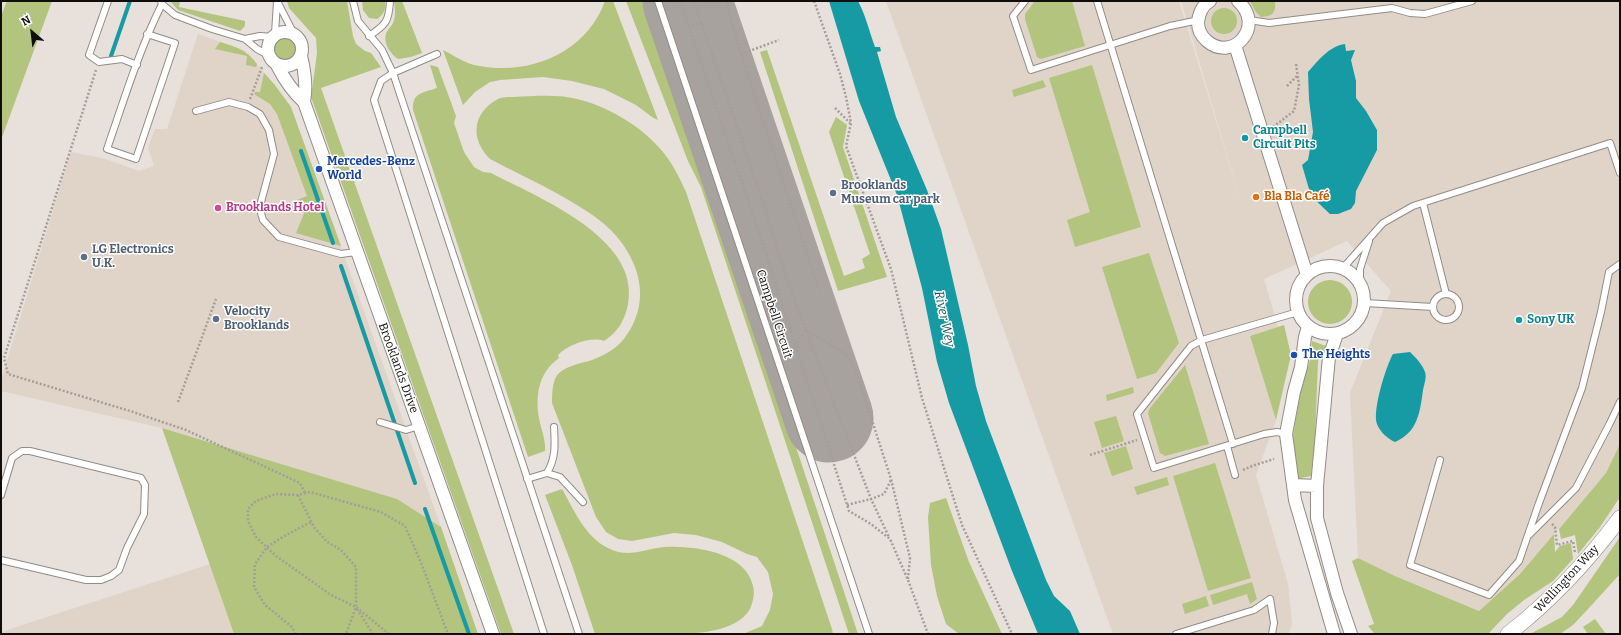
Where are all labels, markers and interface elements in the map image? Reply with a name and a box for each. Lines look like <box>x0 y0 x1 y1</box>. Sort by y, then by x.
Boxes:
north arrow <box>12 12 52 52</box>
text: N <box>19 13 33 29</box>
place label: Campbell Circuit Pits <box>1253 124 1316 152</box>
marker: Campbell Circuit Pits <box>1240 133 1250 143</box>
place label: Mercedes-Benz World <box>327 155 415 183</box>
marker: Mercedes-Benz World <box>314 164 324 174</box>
place label: Brooklands Museum car park <box>841 179 940 207</box>
marker: Brooklands Museum car park <box>828 188 838 198</box>
place label: Bla Bla Café <box>1264 190 1329 204</box>
marker: Bla Bla Café <box>1251 192 1261 202</box>
place label: Brooklands Hotel <box>226 201 324 215</box>
marker: Brooklands Hotel <box>213 203 223 213</box>
place label: LG Electronics U.K. <box>92 243 174 271</box>
marker: LG Electronics U.K. <box>79 252 89 262</box>
street label: Campbell Circuit <box>753 268 795 360</box>
water label: River Wey <box>930 289 958 349</box>
place label: Velocity Brooklands <box>224 305 289 333</box>
place label: Sony UK <box>1527 313 1575 327</box>
marker: Velocity Brooklands <box>211 314 221 324</box>
marker: Sony UK <box>1514 315 1524 325</box>
street label: Brooklands Drive <box>375 321 421 415</box>
place label: The Heights <box>1302 348 1370 362</box>
marker: The Heights <box>1289 350 1299 360</box>
street label: Wellington Way <box>1532 542 1602 616</box>

